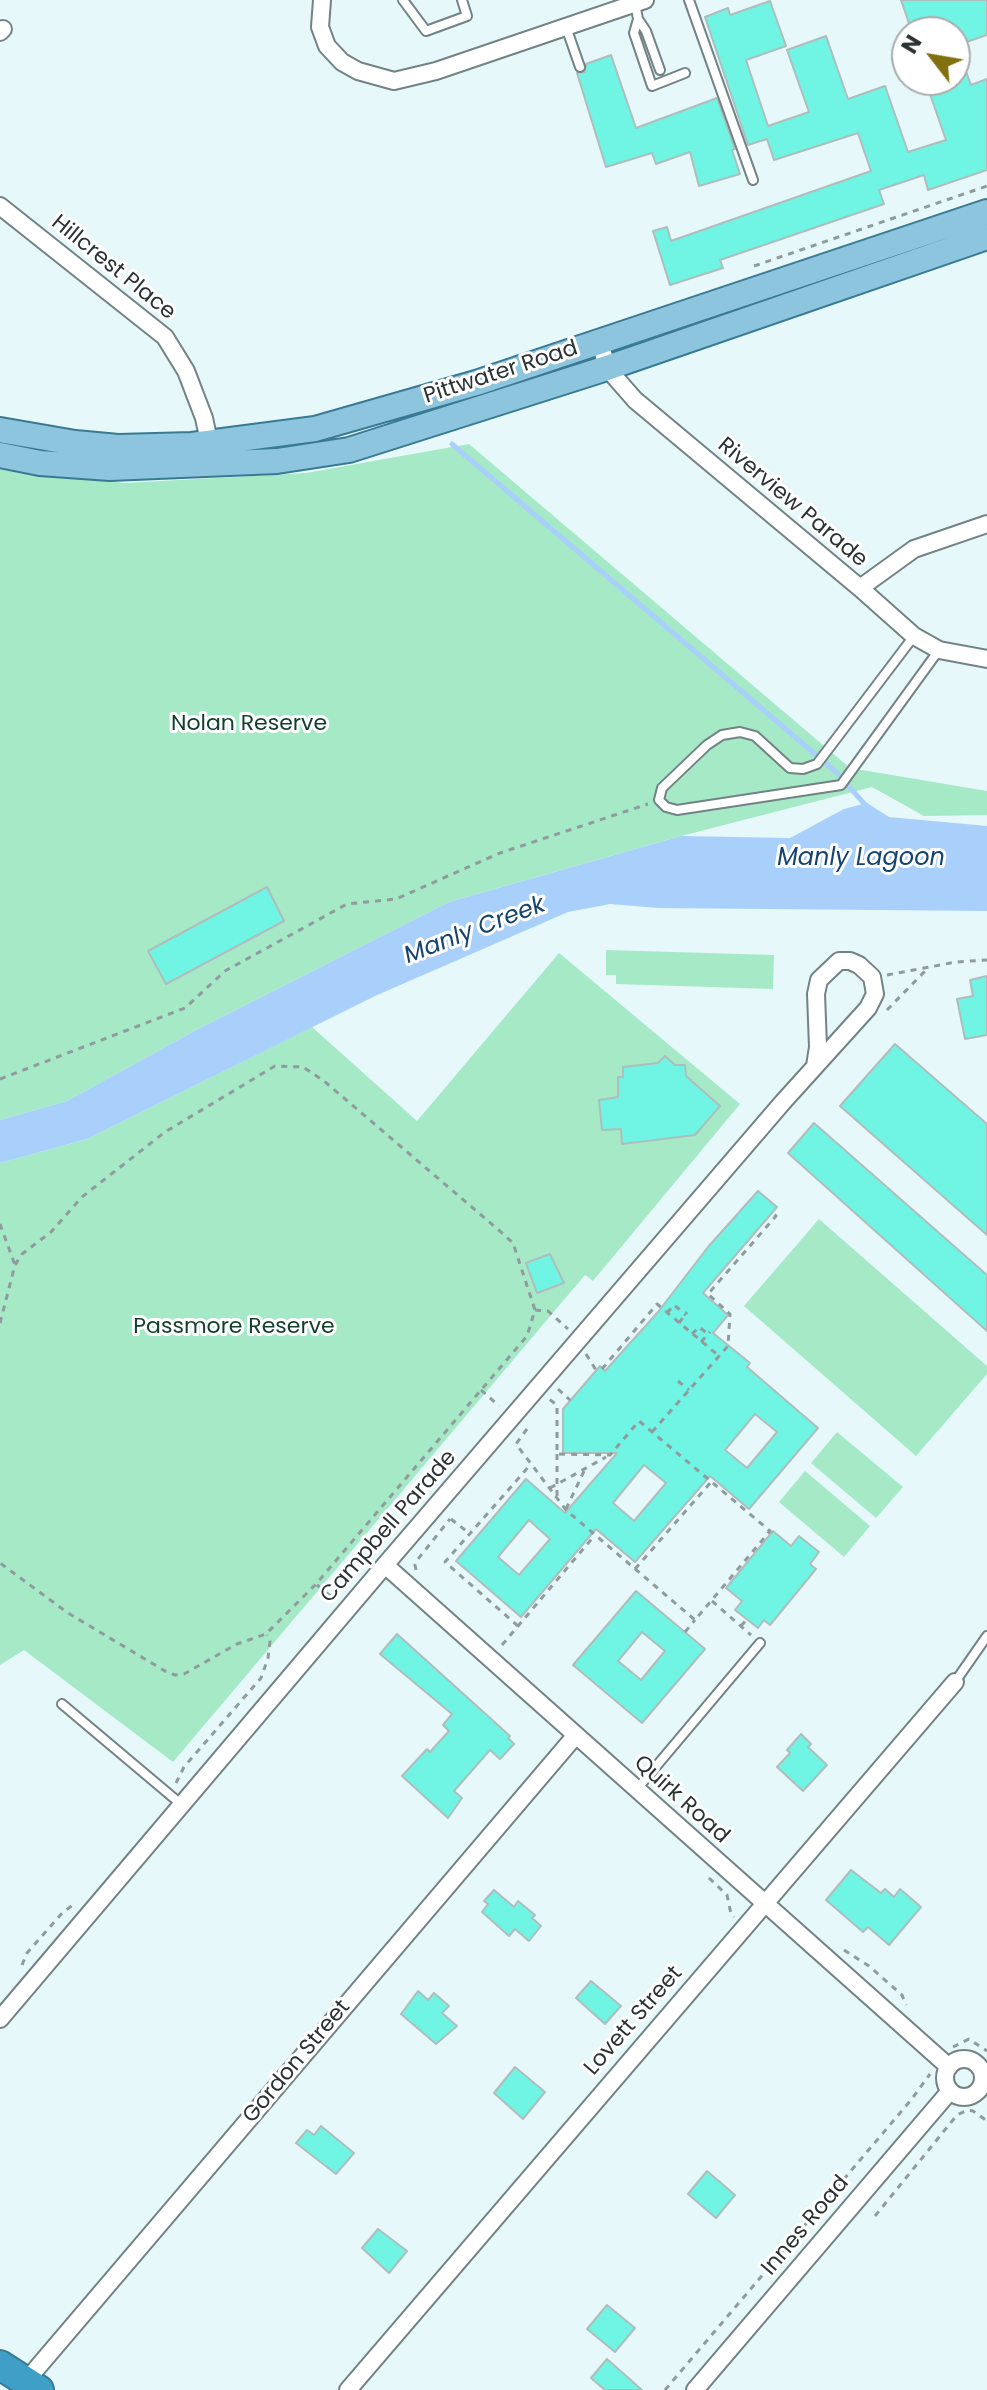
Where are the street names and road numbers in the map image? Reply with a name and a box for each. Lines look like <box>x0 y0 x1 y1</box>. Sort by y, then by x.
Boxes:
street label: Hillcrest Place <box>46 210 180 326</box>
street label: Pittwater Road <box>421 336 581 410</box>
street label: Riverview Parade <box>712 433 872 573</box>
street label: Campbell Parade <box>315 1445 463 1609</box>
street label: Quirk Road <box>628 1750 734 1850</box>
street label: Lovett Street <box>579 1961 689 2081</box>
street label: Gordon Street <box>238 1995 356 2129</box>
street label: Innes Road <box>757 2171 855 2281</box>

